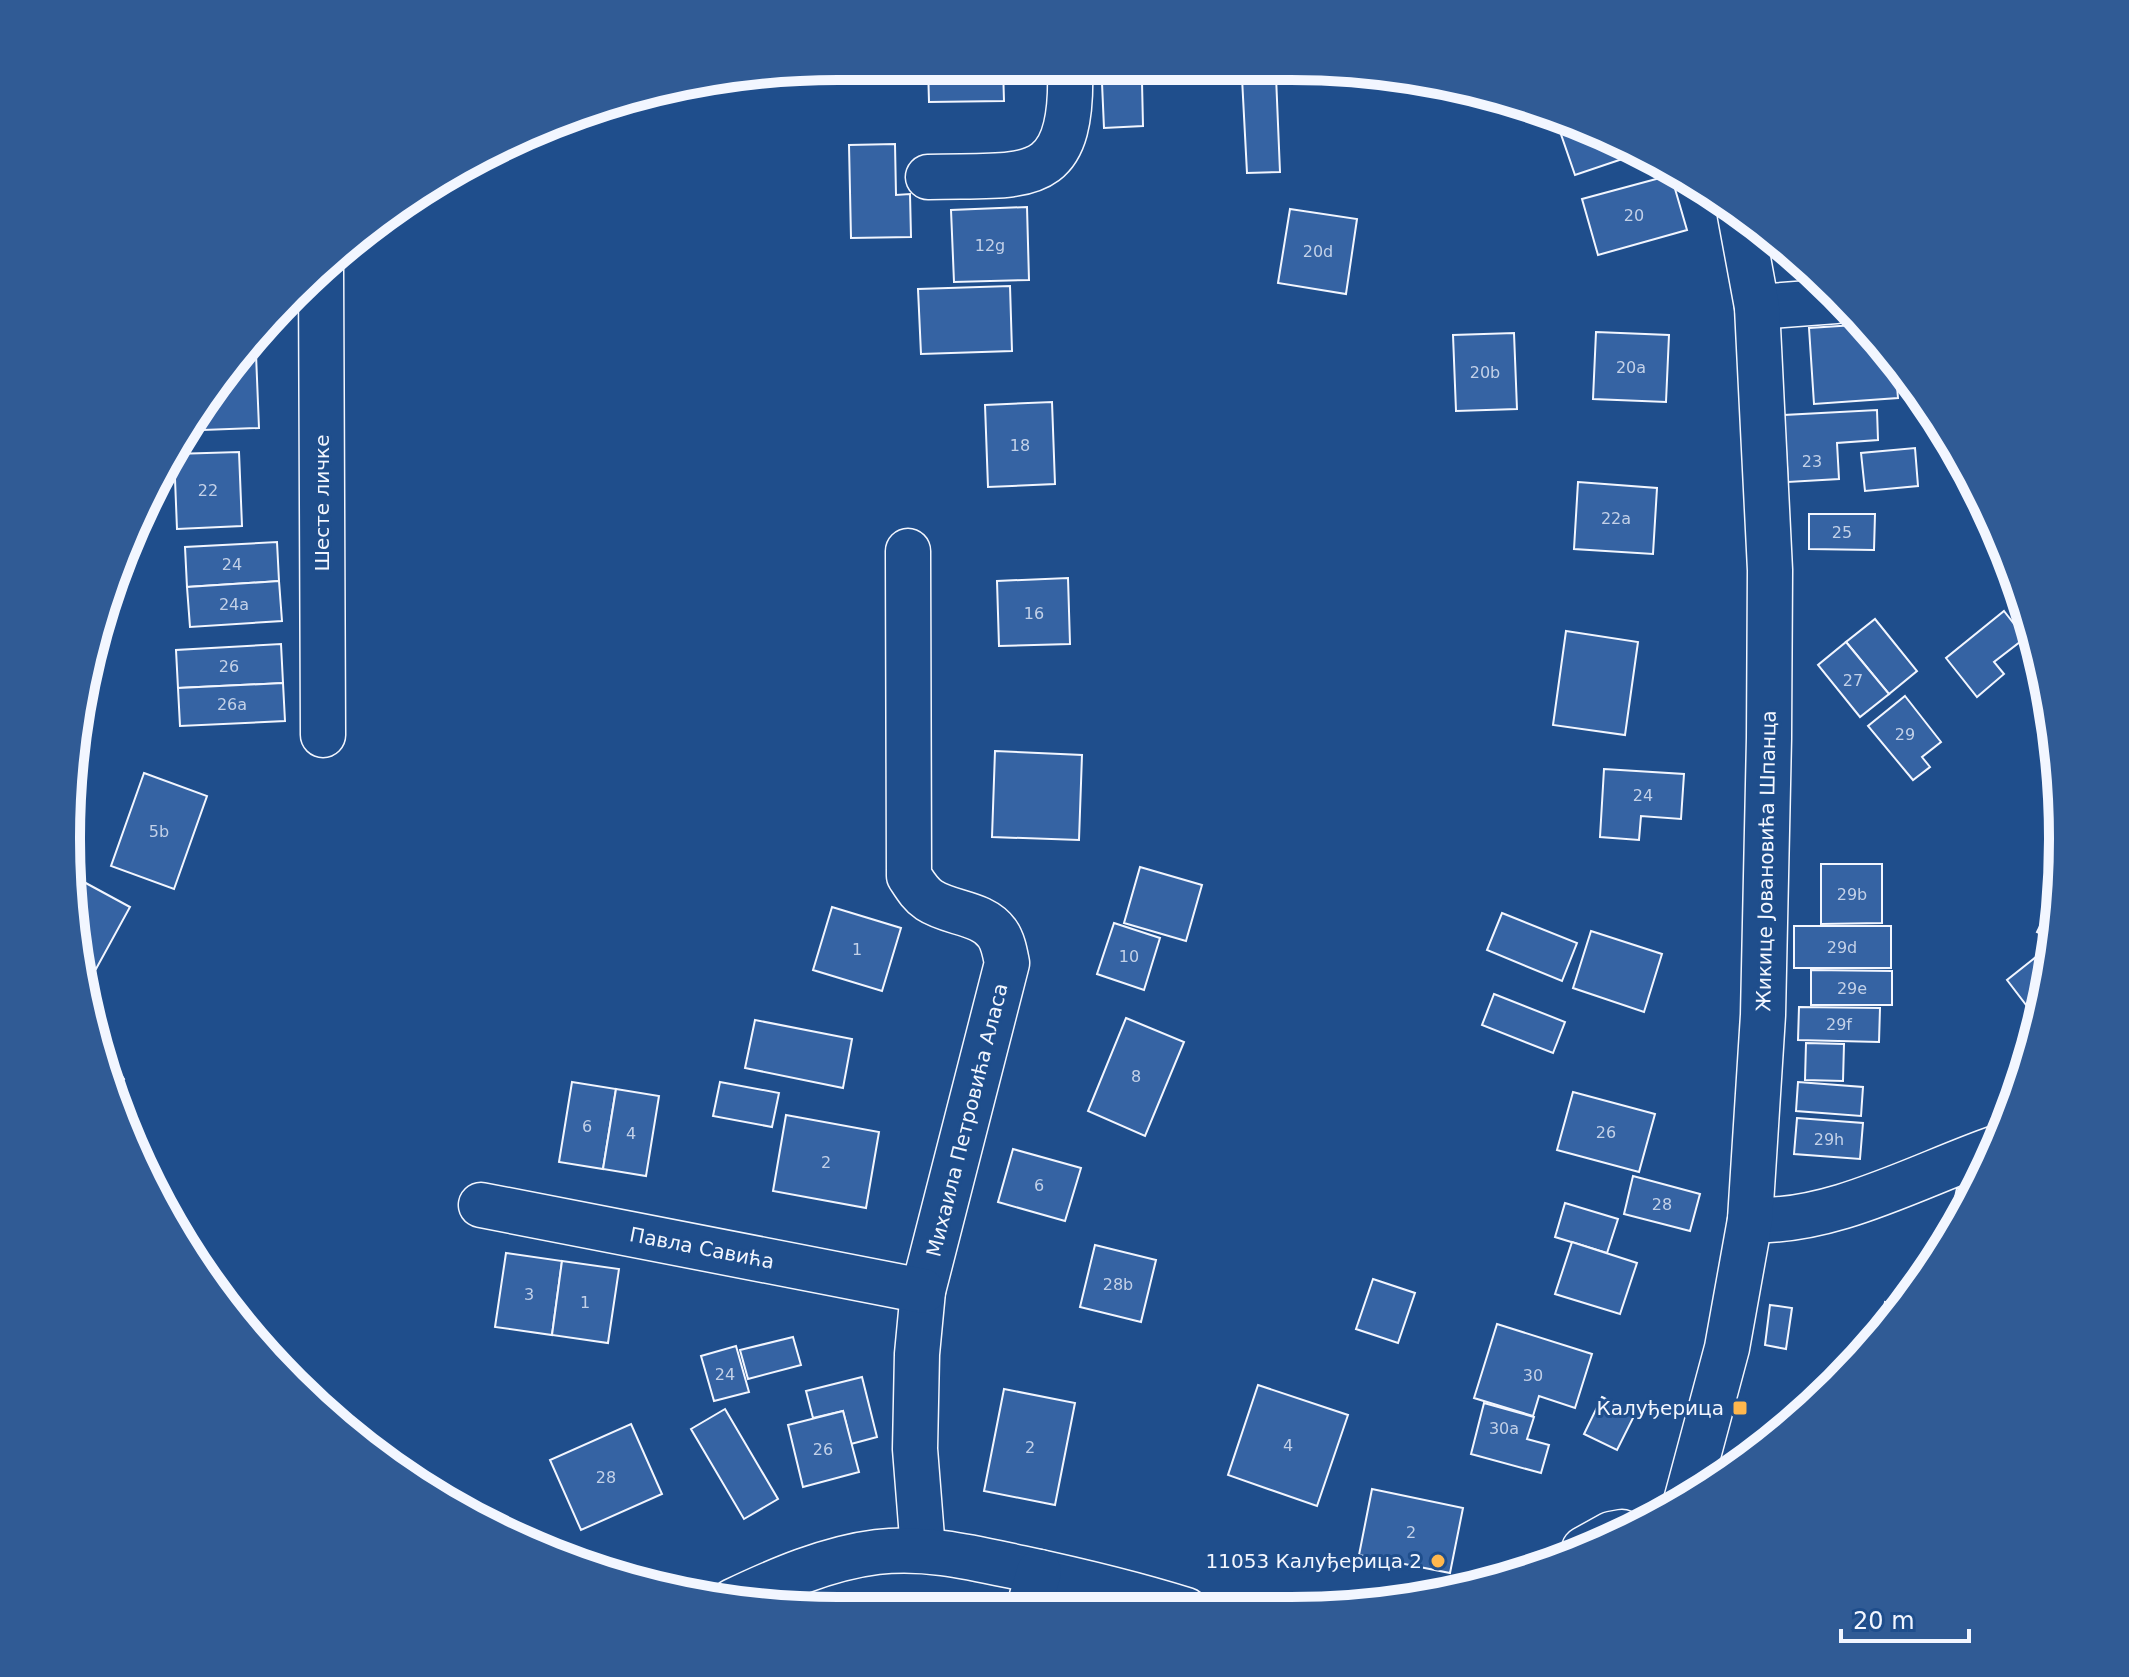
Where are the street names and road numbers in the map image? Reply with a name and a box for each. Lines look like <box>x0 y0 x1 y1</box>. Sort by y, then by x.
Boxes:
street label: Шесте личке <box>310 435 334 571</box>
street label: Жикице Јовановића Шпанца <box>1751 710 1781 1012</box>
street label: Михаила Петровића Аласа <box>921 981 1013 1259</box>
street label: Павла Савића <box>628 1222 776 1274</box>

